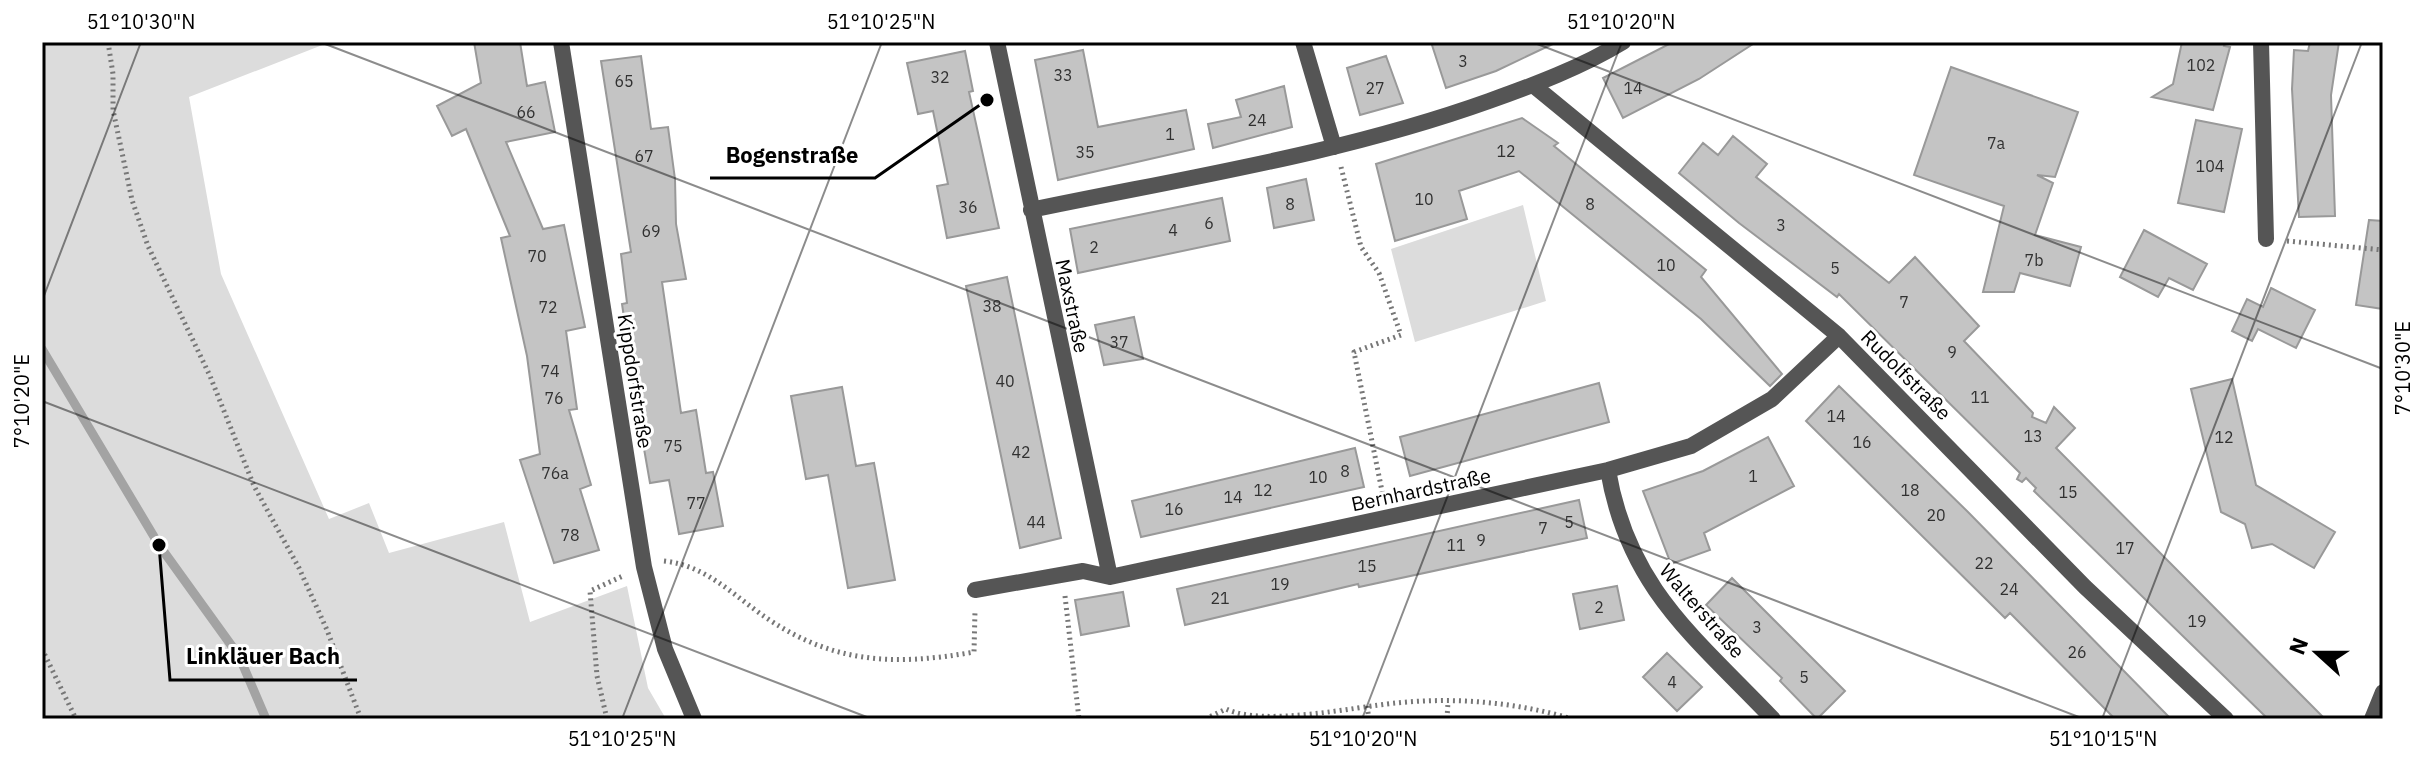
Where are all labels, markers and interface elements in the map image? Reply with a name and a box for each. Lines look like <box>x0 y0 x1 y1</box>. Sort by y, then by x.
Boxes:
text: 51°10'30"N <box>87 8 195 35</box>
text: 51°10'25"N <box>827 8 935 35</box>
text: 51°10'20"N <box>1567 8 1675 35</box>
house number: 3 <box>1458 51 1468 71</box>
house number: 102 <box>2187 55 2215 75</box>
house number: 33 <box>1053 65 1073 85</box>
house number: 32 <box>930 67 950 87</box>
house number: 65 <box>614 71 634 91</box>
house number: 27 <box>1365 78 1385 98</box>
house number: 14 <box>1623 78 1643 98</box>
house number: 66 <box>516 102 536 122</box>
house number: 24 <box>1247 110 1267 130</box>
house number: 1 <box>1165 124 1175 144</box>
callout: Bogenstraße <box>710 132 875 178</box>
house number: 7a <box>1987 133 2006 153</box>
text: Bogenstraße <box>726 140 858 169</box>
house number: 12 <box>1496 141 1516 161</box>
house number: 35 <box>1075 142 1095 162</box>
house number: 67 <box>634 146 654 166</box>
house number: 104 <box>2196 156 2224 176</box>
house number: 10 <box>1414 189 1434 209</box>
house number: 8 <box>1285 194 1295 214</box>
house number: 8 <box>1585 194 1595 214</box>
house number: 36 <box>958 197 978 217</box>
house number: 6 <box>1204 213 1214 233</box>
house number: 3 <box>1776 215 1786 235</box>
house number: 4 <box>1168 220 1178 240</box>
house number: 69 <box>641 221 661 241</box>
house number: 2 <box>1089 237 1099 257</box>
house number: 70 <box>527 246 547 266</box>
house number: 7b <box>2025 250 2043 270</box>
house number: 10 <box>1656 255 1676 275</box>
street label: Maxstraße <box>1049 256 1096 355</box>
house number: 5 <box>1830 258 1840 278</box>
house number: 7 <box>1899 292 1909 312</box>
house number: 38 <box>982 296 1002 316</box>
house number: 72 <box>538 297 558 317</box>
street label: Kippdorfstraße <box>612 312 659 450</box>
text: 7°10'30"E <box>2389 321 2416 415</box>
street label: Rudolfstraße <box>1855 324 1957 426</box>
house number: 37 <box>1109 332 1129 352</box>
house number: 9 <box>1947 342 1957 362</box>
text: 7°10'20"E <box>8 354 35 448</box>
house number: 74 <box>540 361 560 381</box>
house number: 40 <box>995 371 1015 391</box>
house number: 11 <box>1970 387 1990 407</box>
house number: 76 <box>544 388 564 408</box>
house number: 14 <box>1826 406 1846 426</box>
house number: 13 <box>2023 426 2043 446</box>
house number: 12 <box>2214 427 2234 447</box>
house number: 16 <box>1852 432 1872 452</box>
house number: 75 <box>663 436 683 456</box>
house number: 42 <box>1011 442 1031 462</box>
house number: 8 <box>1340 461 1350 481</box>
street label: Bernhardstraße <box>1349 462 1493 517</box>
house number: 76a <box>541 463 569 483</box>
house number: 1 <box>1748 466 1758 486</box>
house number: 10 <box>1308 467 1328 487</box>
house number: 12 <box>1253 480 1273 500</box>
house number: 18 <box>1900 480 1920 500</box>
house number: 15 <box>2058 482 2078 502</box>
house number: 14 <box>1223 487 1243 507</box>
house number: 77 <box>686 493 706 513</box>
house number: 16 <box>1164 499 1184 519</box>
house number: 20 <box>1926 505 1946 525</box>
house number: 44 <box>1026 512 1046 532</box>
house number: 5 <box>1564 512 1574 532</box>
house number: 7 <box>1538 518 1548 538</box>
house number: 78 <box>560 525 580 545</box>
house number: 9 <box>1476 530 1486 550</box>
house number: 11 <box>1446 535 1466 555</box>
house number: 17 <box>2115 538 2135 558</box>
house number: 22 <box>1974 553 1994 573</box>
house number: 15 <box>1357 556 1377 576</box>
street label: Walterstraße <box>1654 558 1751 664</box>
house number: 19 <box>1270 574 1290 594</box>
house number: 24 <box>1999 579 2019 599</box>
house number: 21 <box>1210 588 1230 608</box>
house number: 2 <box>1594 597 1604 617</box>
house number: 19 <box>2187 611 2207 631</box>
north arrow <box>2277 613 2357 693</box>
house number: 3 <box>1752 617 1762 637</box>
text: N <box>2281 633 2314 658</box>
callout: Linkläuer Bach <box>170 634 357 680</box>
text: Linkläuer Bach <box>186 641 340 670</box>
house number: 26 <box>2067 642 2087 662</box>
house number: 5 <box>1799 667 1809 687</box>
house number: 4 <box>1667 672 1677 692</box>
text: 51°10'25"N <box>568 725 676 752</box>
text: 51°10'20"N <box>1309 725 1417 752</box>
text: 51°10'15"N <box>2049 725 2157 752</box>

